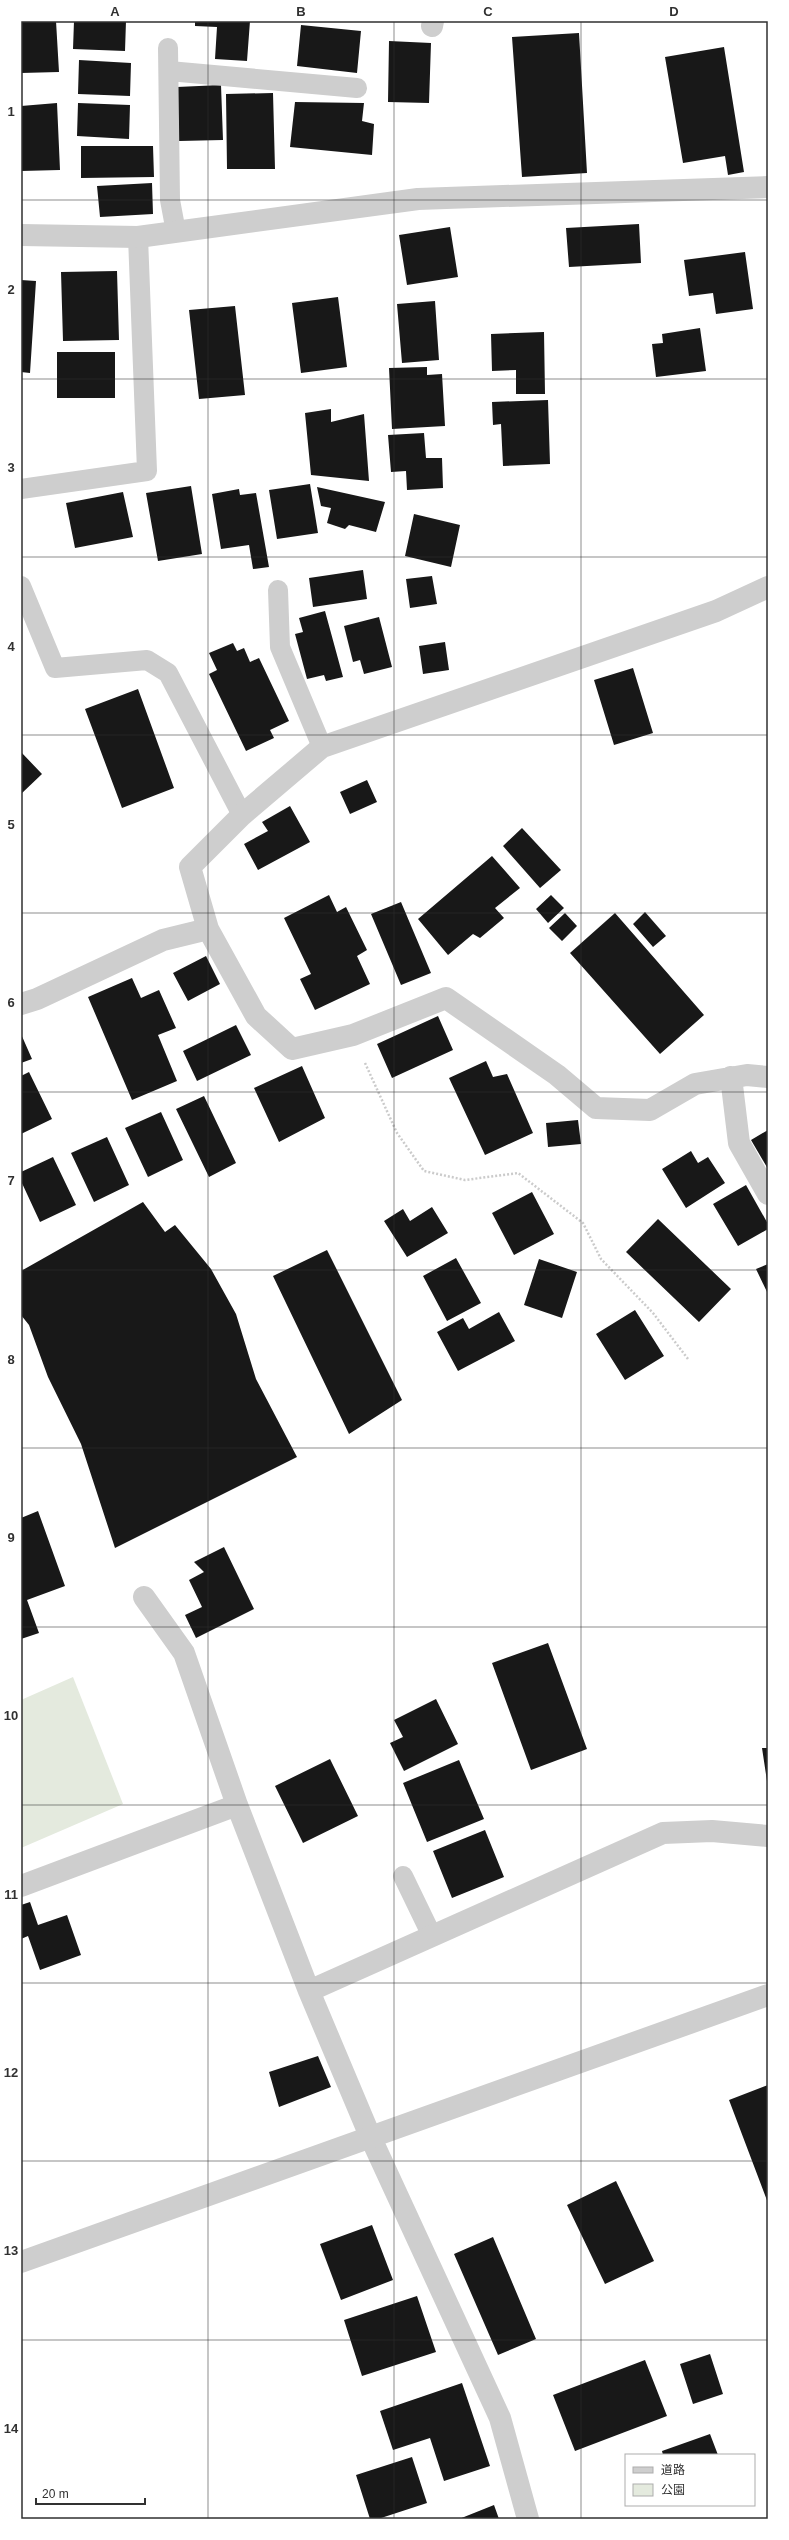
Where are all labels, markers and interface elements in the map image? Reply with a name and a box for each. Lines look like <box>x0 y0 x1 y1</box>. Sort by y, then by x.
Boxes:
text: A <box>110 4 120 19</box>
text: B <box>296 4 306 19</box>
text: C <box>483 4 493 19</box>
text: D <box>669 4 679 19</box>
text: 1 <box>7 104 15 119</box>
text: 2 <box>7 282 15 297</box>
text: 3 <box>7 460 15 475</box>
text: 4 <box>7 639 15 654</box>
text: 5 <box>7 817 15 832</box>
text: 6 <box>7 995 15 1010</box>
text: 7 <box>7 1173 15 1188</box>
text: 8 <box>7 1352 15 1367</box>
text: 9 <box>7 1530 15 1545</box>
text: 10 <box>4 1708 18 1723</box>
text: 11 <box>4 1887 18 1902</box>
text: 12 <box>4 2065 18 2080</box>
text: 13 <box>4 2243 18 2258</box>
text: 14 <box>4 2421 19 2436</box>
legend <box>625 2454 755 2506</box>
text: 道路 <box>661 2463 685 2477</box>
scale bar <box>36 2480 145 2506</box>
text: 公園 <box>661 2483 685 2497</box>
text: 20 m <box>42 2487 69 2501</box>

